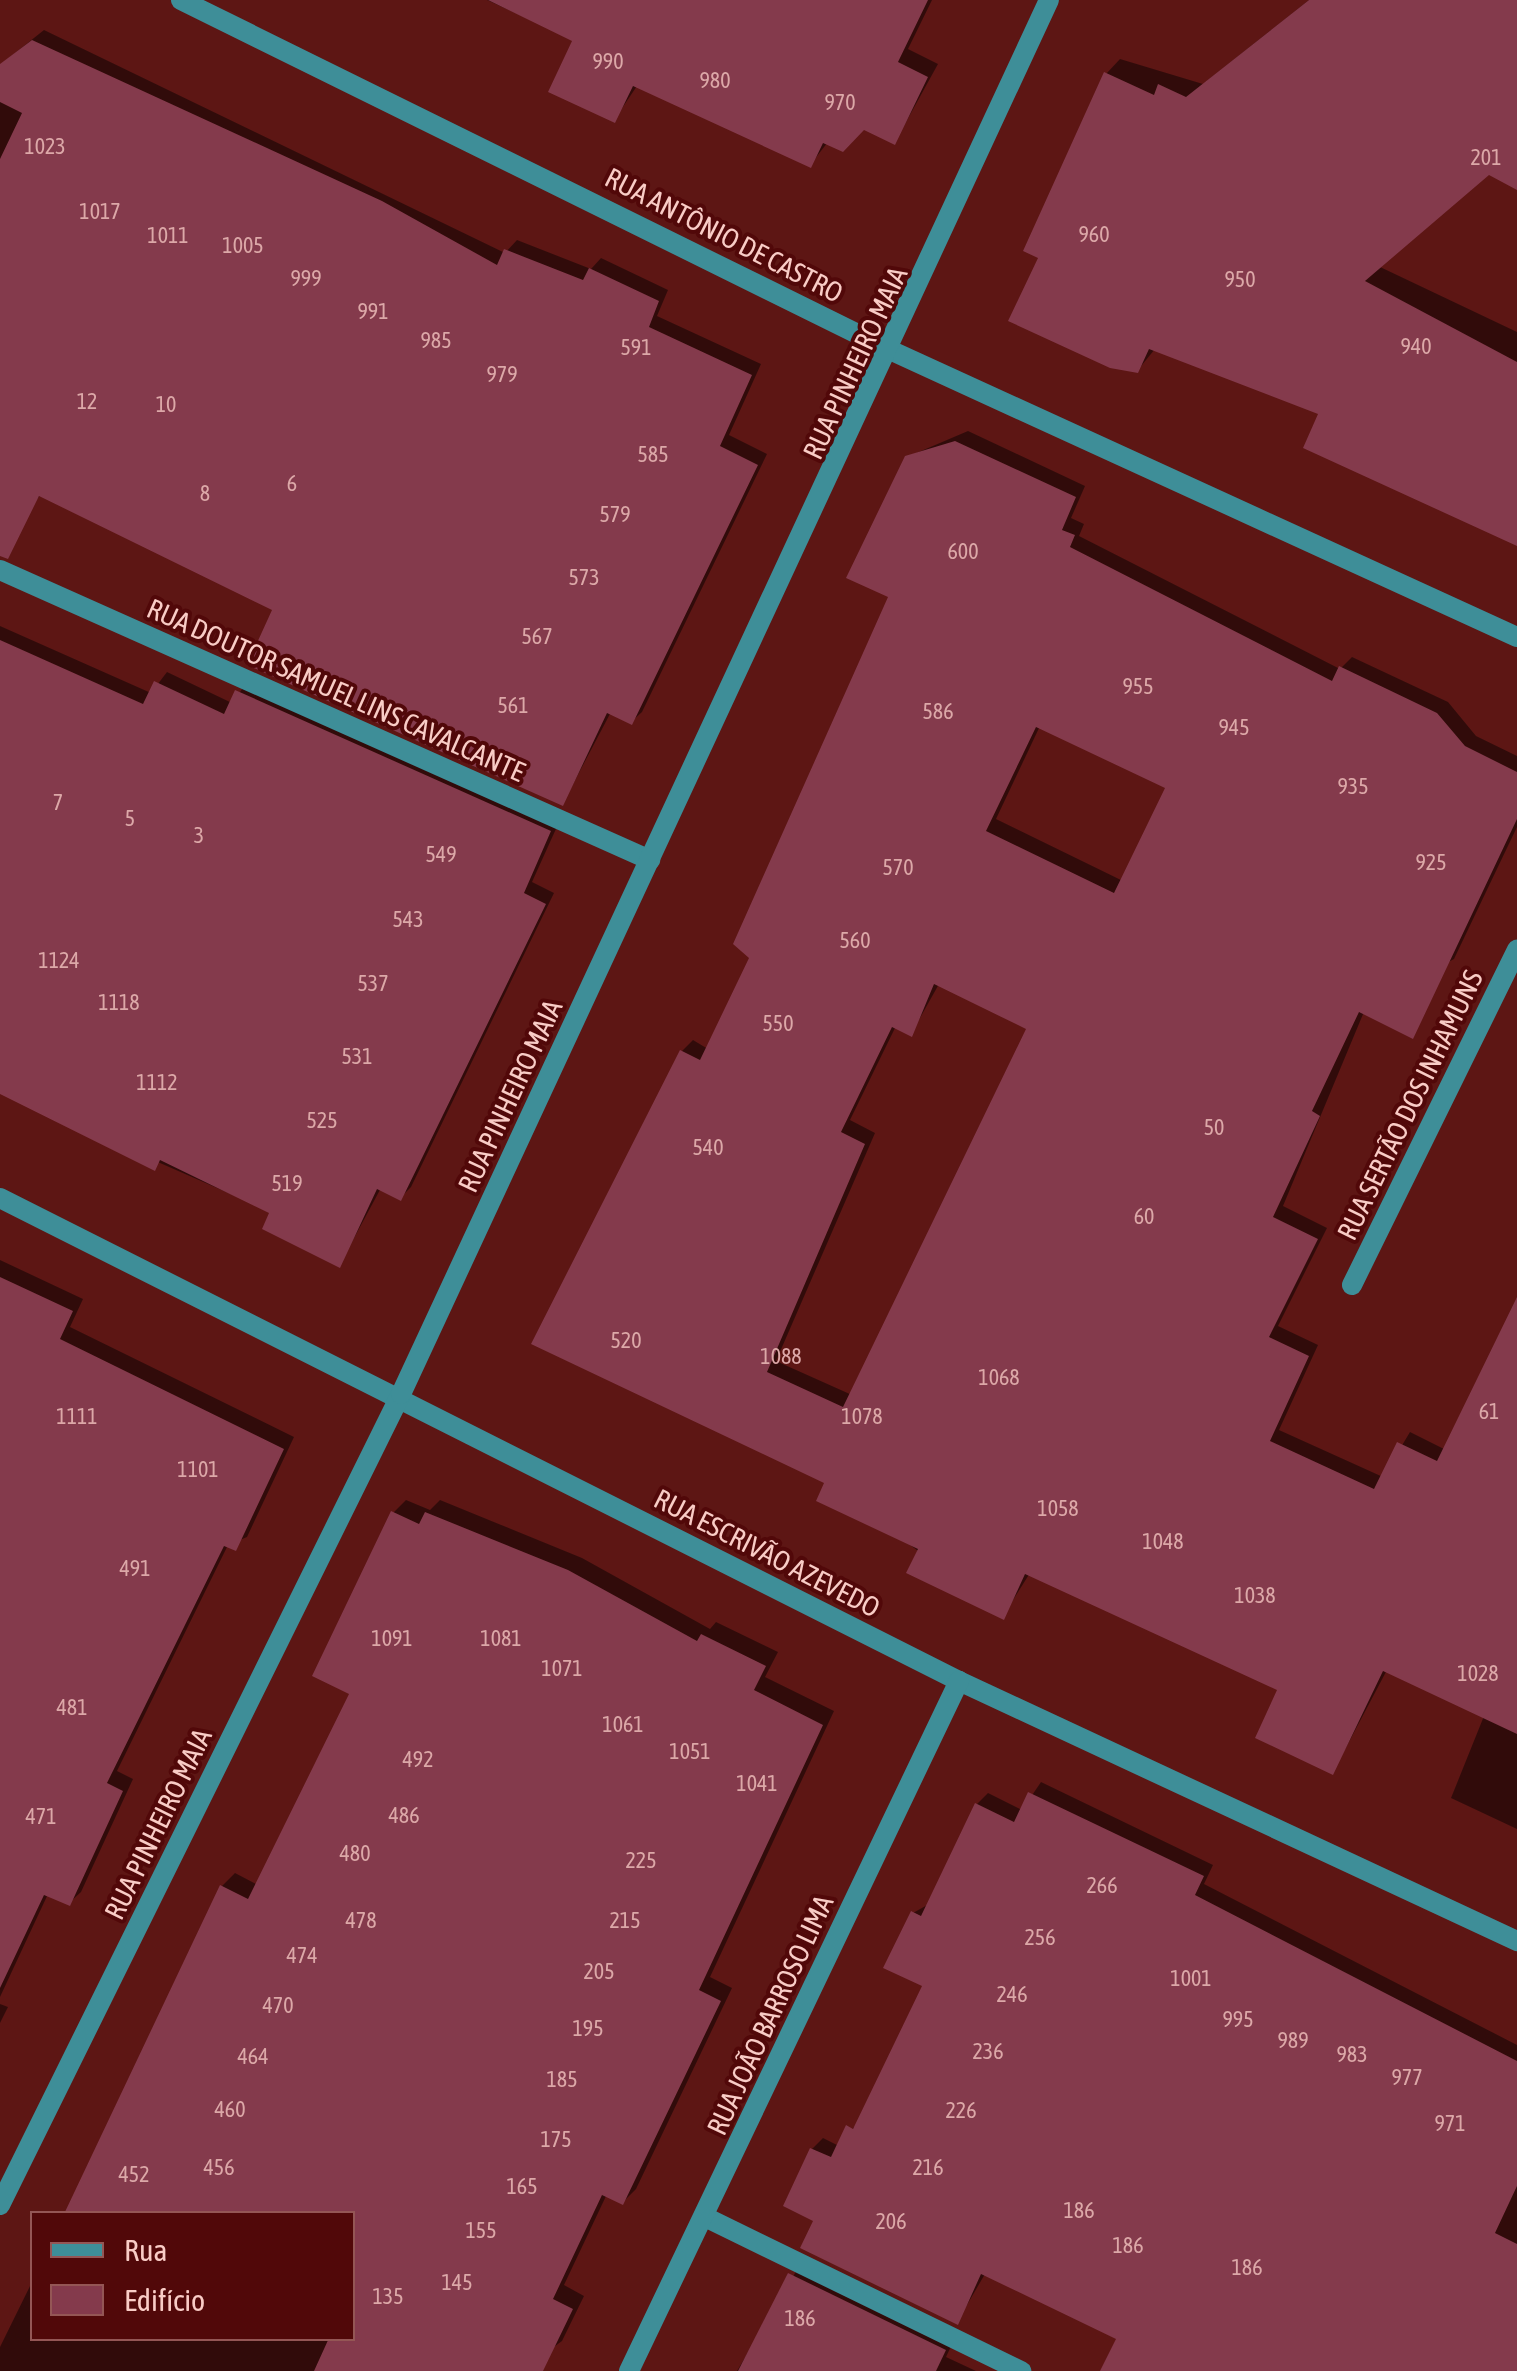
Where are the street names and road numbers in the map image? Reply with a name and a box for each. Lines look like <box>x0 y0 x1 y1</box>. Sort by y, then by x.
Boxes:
street label: RUA ANTÔNIO DE CASTRO <box>600 161 848 309</box>
street label: RUA PINHEIRO MAIA <box>796 262 914 464</box>
street label: RUA DOUTOR SAMUEL LINS CAVALCANTE <box>142 591 530 789</box>
street label: RUA SERTÃO DOS INHAMUNS <box>1330 965 1490 1245</box>
street label: RUA PINHEIRO MAIA <box>451 995 569 1197</box>
street label: RUA ESCRIVÃO AZEVEDO <box>649 1482 885 1624</box>
street label: RUA PINHEIRO MAIA <box>97 1723 219 1925</box>
street label: RUA JOÃO BARROSO LIMA <box>700 1890 840 2140</box>

